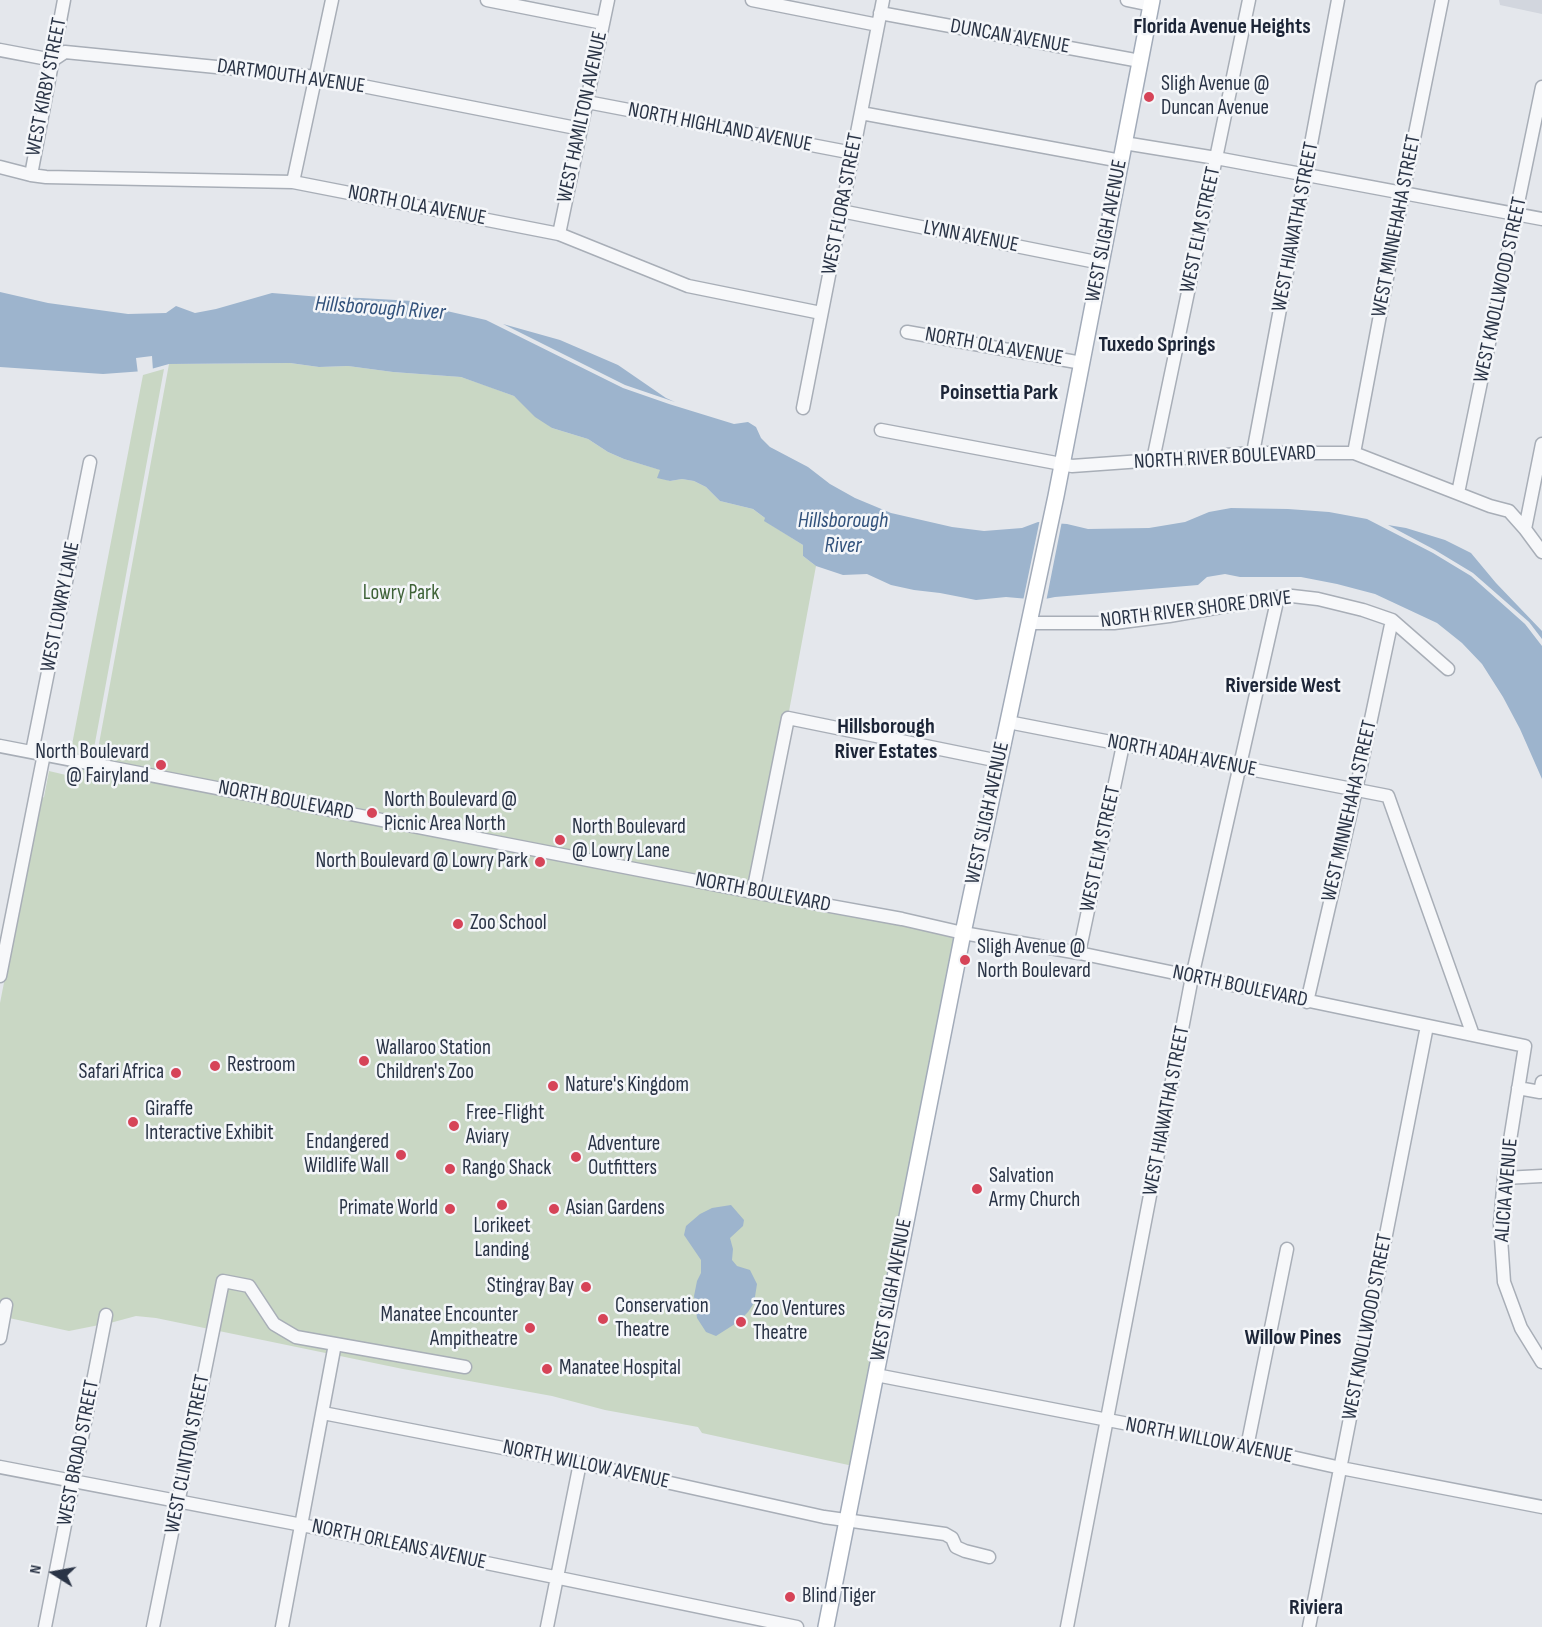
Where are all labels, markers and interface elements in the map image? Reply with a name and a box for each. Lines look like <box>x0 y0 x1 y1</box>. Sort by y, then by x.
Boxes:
street label: DUNCAN AVENUE <box>948 14 1072 60</box>
district label: Florida Avenue Heights <box>1133 14 1311 40</box>
street label: WEST KIRBY STREET <box>21 16 73 158</box>
street label: WEST HAMILTON AVENUE <box>553 29 613 205</box>
street label: DARTMOUTH AVENUE <box>215 54 367 100</box>
place label: Sligh Avenue @ Duncan Avenue <box>1161 72 1269 122</box>
marker: Sligh Avenue @ Duncan Avenue <box>1142 90 1156 104</box>
street label: NORTH HIGHLAND AVENUE <box>626 98 814 158</box>
street label: WEST FLORA STREET <box>817 131 869 277</box>
street label: WEST MINNEHAHA STREET <box>1367 133 1427 319</box>
street label: WEST HIAWATHA STREET <box>1267 140 1325 314</box>
street label: WEST SLIGH AVENUE <box>1081 158 1133 304</box>
street label: WEST ELM STREET <box>1175 165 1227 295</box>
street label: NORTH OLA AVENUE <box>346 180 488 232</box>
street label: WEST KNOLLWOOD STREET <box>1469 195 1533 385</box>
street label: LYNN AVENUE <box>921 215 1021 259</box>
water label: Hillsborough River <box>314 291 446 327</box>
street label: NORTH OLA AVENUE <box>923 322 1065 372</box>
district label: Tuxedo Springs <box>1098 332 1216 358</box>
district label: Poinsettia Park <box>940 380 1058 406</box>
street label: NORTH RIVER BOULEVARD <box>1133 441 1317 475</box>
water label: Hillsborough River <box>798 508 888 560</box>
street label: WEST LOWRY LANE <box>36 540 86 674</box>
park label: Lowry Park <box>363 581 439 607</box>
street label: NORTH RIVER SHORE DRIVE <box>1099 586 1293 634</box>
district label: Riverside West <box>1225 673 1341 699</box>
district label: Hillsborough River Estates <box>834 714 938 766</box>
street label: WEST MINNEHAHA STREET <box>1317 718 1383 904</box>
street label: NORTH ADAH AVENUE <box>1105 729 1259 783</box>
place label: North Boulevard @ Fairyland <box>35 740 149 790</box>
street label: WEST SLIGH AVENUE <box>961 740 1015 886</box>
marker: North Boulevard @ Fairyland <box>154 758 168 772</box>
street label: NORTH BOULEVARD <box>216 776 356 826</box>
street label: WEST ELM STREET <box>1075 784 1127 914</box>
place label: North Boulevard @ Picnic Area North <box>384 788 517 838</box>
marker: North Boulevard @ Picnic Area North <box>365 806 379 820</box>
place label: North Boulevard @ Lowry Lane <box>572 815 686 865</box>
marker: North Boulevard @ Lowry Lane <box>553 833 567 847</box>
place label: North Boulevard @ Lowry Park <box>316 849 528 875</box>
marker: North Boulevard @ Lowry Park <box>533 855 547 869</box>
street label: NORTH BOULEVARD <box>693 868 833 918</box>
place label: Zoo School <box>470 911 547 937</box>
marker: Zoo School <box>451 917 465 931</box>
place label: Sligh Avenue @ North Boulevard <box>977 935 1091 985</box>
marker: Sligh Avenue @ North Boulevard <box>958 953 972 967</box>
street label: NORTH BOULEVARD <box>1170 960 1310 1014</box>
street label: WEST HIAWATHA STREET <box>1138 1024 1196 1198</box>
place label: Wallaroo Station Children's Zoo <box>376 1036 491 1086</box>
place label: Restroom <box>227 1053 295 1079</box>
marker: Wallaroo Station Children's Zoo <box>357 1054 371 1068</box>
marker: Restroom <box>208 1059 222 1073</box>
place label: Safari Africa <box>78 1060 164 1086</box>
marker: Safari Africa <box>169 1066 183 1080</box>
place label: Nature's Kingdom <box>565 1073 689 1099</box>
marker: Nature's Kingdom <box>546 1079 560 1093</box>
place label: Giraffe Interactive Exhibit <box>145 1097 274 1147</box>
place label: Free-Flight Aviary <box>466 1101 544 1151</box>
marker: Giraffe Interactive Exhibit <box>126 1115 140 1129</box>
marker: Free-Flight Aviary <box>447 1119 461 1133</box>
place label: Endangered Wildlife Wall <box>304 1130 389 1180</box>
place label: Adventure Outfitters <box>588 1132 660 1182</box>
street label: ALICIA AVENUE <box>1490 1137 1524 1243</box>
marker: Endangered Wildlife Wall <box>394 1148 408 1162</box>
marker: Adventure Outfitters <box>569 1150 583 1164</box>
place label: Rango Shack <box>462 1156 551 1182</box>
marker: Rango Shack <box>443 1162 457 1176</box>
place label: Salvation Army Church <box>989 1164 1080 1214</box>
marker: Salvation Army Church <box>970 1182 984 1196</box>
place label: Primate World <box>339 1196 438 1222</box>
place label: Asian Gardens <box>566 1196 665 1222</box>
marker: Lorikeet Landing <box>495 1198 509 1212</box>
marker: Primate World <box>443 1202 457 1216</box>
marker: Asian Gardens <box>547 1202 561 1216</box>
place label: Lorikeet Landing <box>473 1214 531 1264</box>
street label: WEST SLIGH AVENUE <box>866 1217 918 1363</box>
street label: WEST KNOLLWOOD STREET <box>1338 1232 1398 1422</box>
place label: Stingray Bay <box>487 1274 574 1300</box>
marker: Stingray Bay <box>579 1280 593 1294</box>
place label: Conservation Theatre <box>615 1294 709 1344</box>
place label: Zoo Ventures Theatre <box>753 1297 845 1347</box>
place label: Manatee Encounter Ampitheatre <box>381 1303 518 1353</box>
marker: Conservation Theatre <box>596 1312 610 1326</box>
marker: Zoo Ventures Theatre <box>734 1315 748 1329</box>
marker: Manatee Encounter Ampitheatre <box>523 1321 537 1335</box>
district label: Willow Pines <box>1244 1325 1342 1351</box>
place label: Manatee Hospital <box>559 1356 681 1382</box>
marker: Manatee Hospital <box>540 1362 554 1376</box>
street label: WEST CLINTON STREET <box>160 1372 216 1536</box>
street label: WEST BROAD STREET <box>53 1378 105 1528</box>
street label: NORTH WILLOW AVENUE <box>1123 1412 1295 1470</box>
street label: NORTH WILLOW AVENUE <box>500 1435 672 1495</box>
street label: NORTH ORLEANS AVENUE <box>310 1514 488 1576</box>
north arrow <box>24 1543 84 1603</box>
text: N <box>26 1563 46 1575</box>
place label: Blind Tiger <box>802 1584 876 1610</box>
marker: Blind Tiger <box>783 1590 797 1604</box>
district label: Riviera <box>1289 1595 1343 1621</box>

